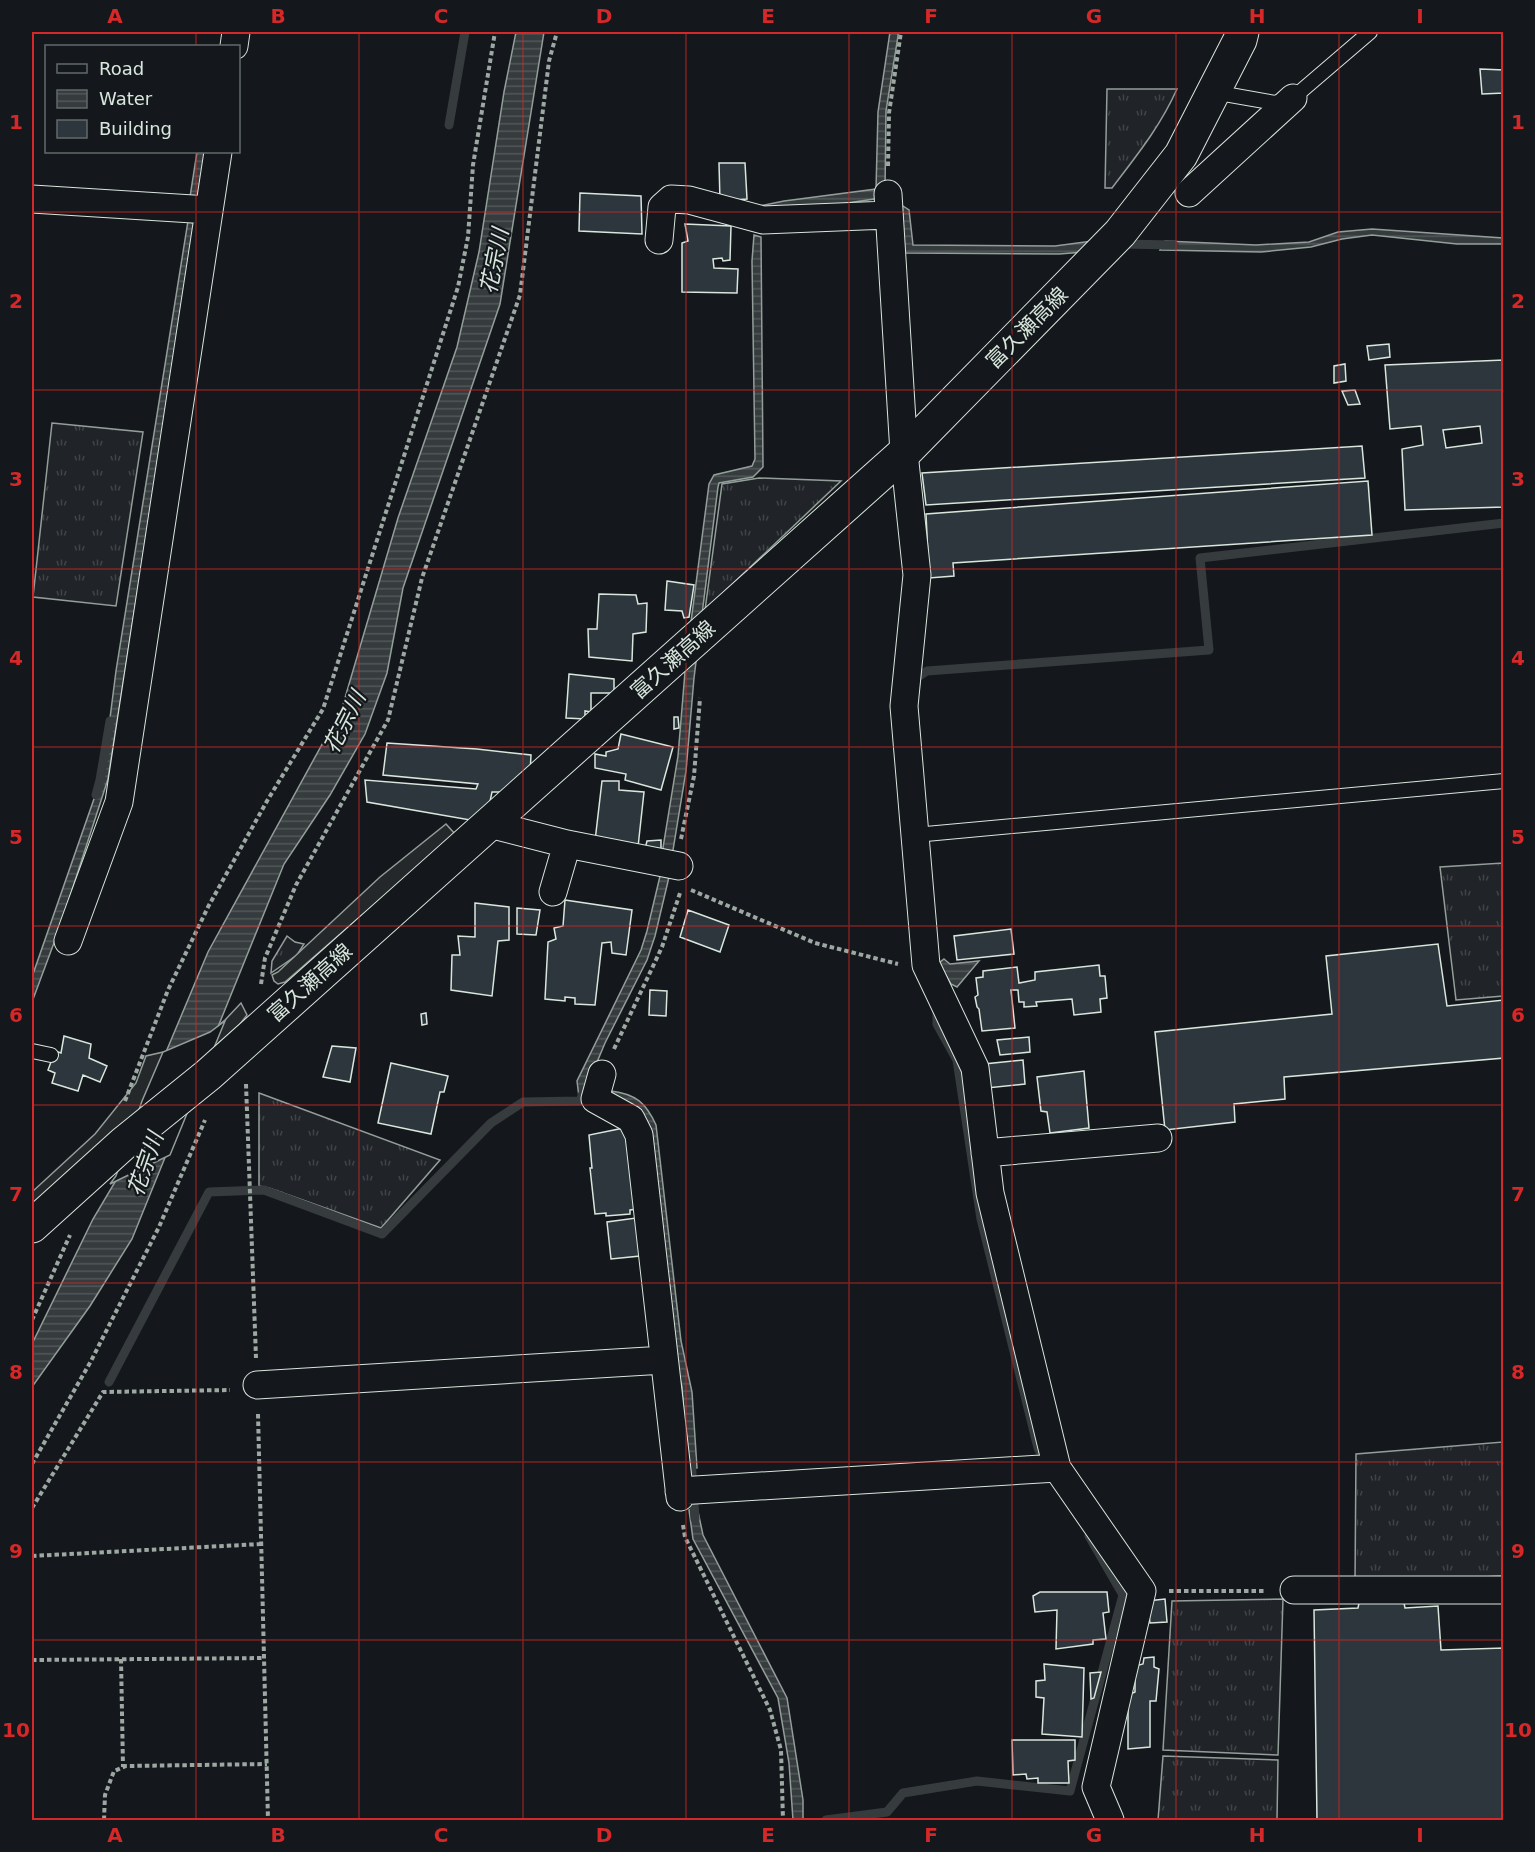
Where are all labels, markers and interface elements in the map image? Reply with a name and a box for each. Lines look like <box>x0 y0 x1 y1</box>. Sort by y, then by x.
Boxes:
text: A <box>107 4 123 28</box>
text: B <box>270 4 286 28</box>
text: C <box>434 4 448 28</box>
text: D <box>596 4 612 28</box>
text: E <box>761 4 775 28</box>
text: F <box>924 4 938 28</box>
text: G <box>1086 4 1102 28</box>
text: H <box>1249 4 1265 28</box>
text: I <box>1416 4 1424 28</box>
legend <box>45 45 240 153</box>
text: Road <box>99 58 144 79</box>
text: Water <box>99 88 153 109</box>
text: 1 <box>9 110 23 134</box>
text: 1 <box>1511 110 1525 134</box>
text: Building <box>99 118 172 139</box>
water label: 花宗川 <box>476 224 513 296</box>
street label: 富久瀬高線 <box>981 282 1073 374</box>
text: 2 <box>9 289 23 313</box>
text: 2 <box>1511 289 1525 313</box>
text: 3 <box>9 467 23 491</box>
text: 3 <box>1511 467 1525 491</box>
street label: 富久瀬高線 <box>626 616 720 704</box>
text: 4 <box>9 646 23 670</box>
text: 4 <box>1511 646 1525 670</box>
water label: 花宗川 <box>318 685 371 757</box>
text: 5 <box>9 825 23 849</box>
text: 5 <box>1511 825 1525 849</box>
street label: 富久瀬高線 <box>263 939 357 1027</box>
text: 6 <box>9 1003 23 1027</box>
text: 6 <box>1511 1003 1525 1027</box>
water label: 花宗川 <box>123 1127 169 1199</box>
text: 7 <box>9 1182 23 1206</box>
text: 7 <box>1511 1182 1525 1206</box>
text: 8 <box>9 1360 23 1384</box>
text: 8 <box>1511 1360 1525 1384</box>
text: 9 <box>9 1539 23 1563</box>
text: 9 <box>1511 1539 1525 1563</box>
text: 10 <box>2 1718 30 1742</box>
text: 10 <box>1504 1718 1532 1742</box>
text: A <box>107 1823 123 1847</box>
text: B <box>270 1823 286 1847</box>
text: C <box>434 1823 448 1847</box>
text: D <box>596 1823 612 1847</box>
text: E <box>761 1823 775 1847</box>
text: F <box>924 1823 938 1847</box>
text: G <box>1086 1823 1102 1847</box>
text: H <box>1249 1823 1265 1847</box>
text: I <box>1416 1823 1424 1847</box>

